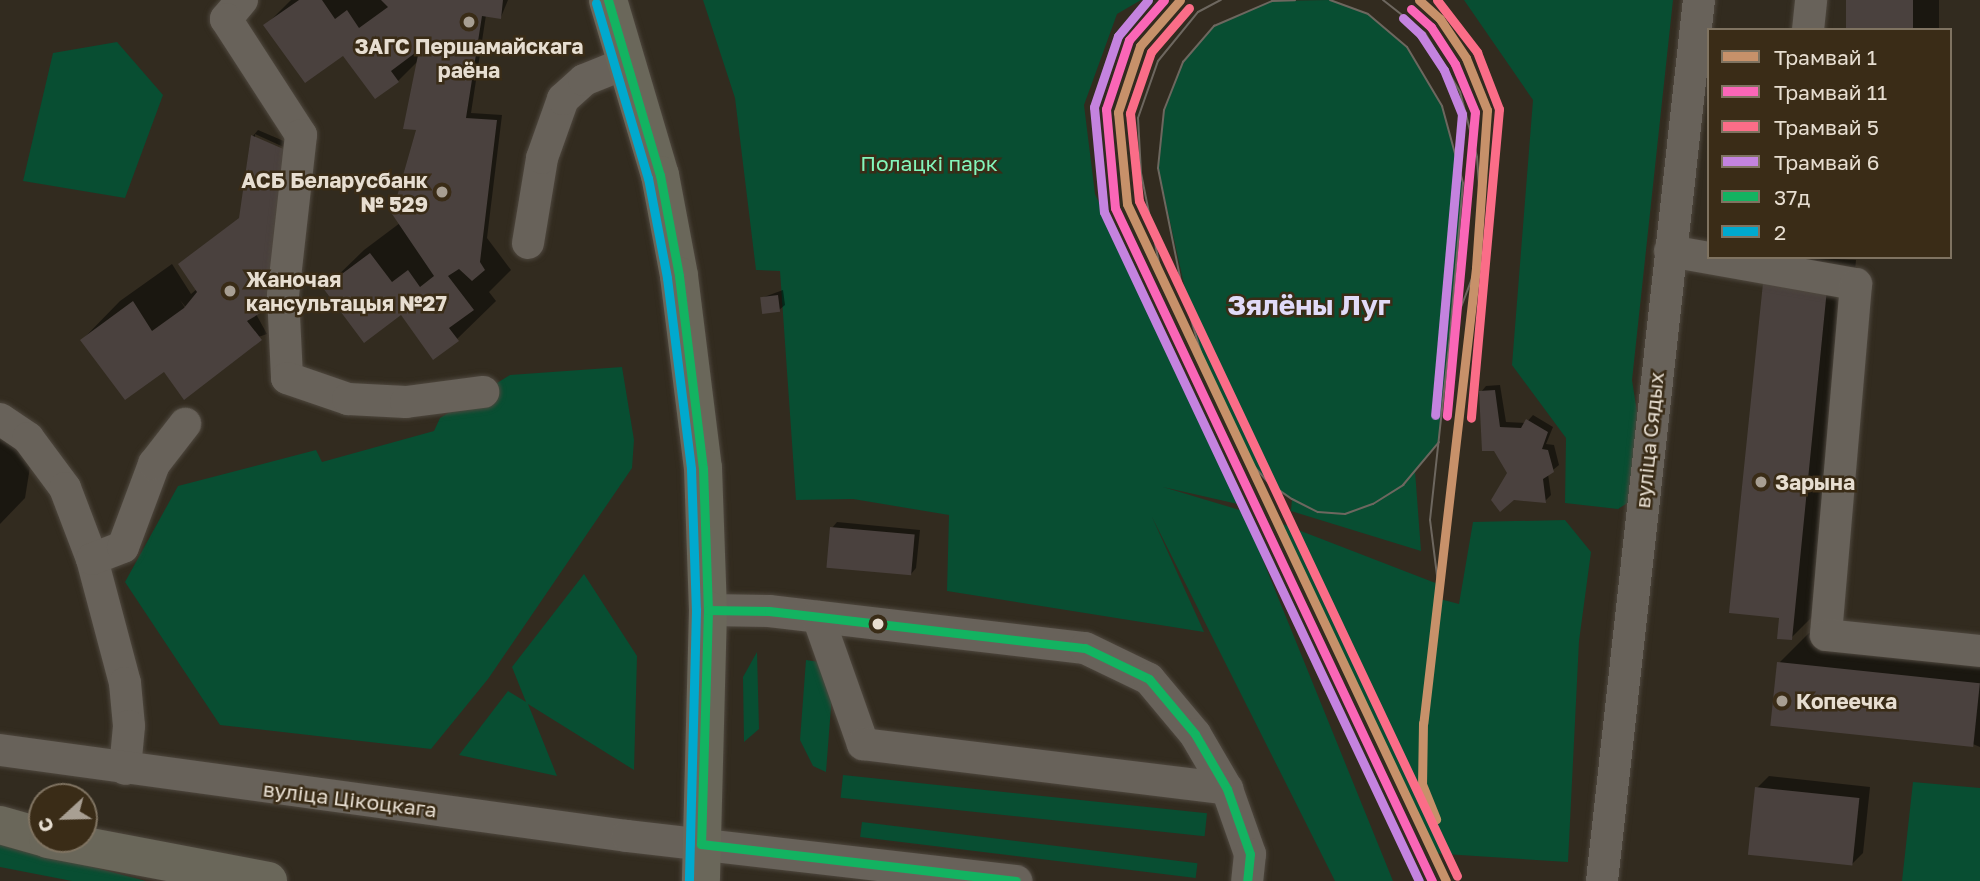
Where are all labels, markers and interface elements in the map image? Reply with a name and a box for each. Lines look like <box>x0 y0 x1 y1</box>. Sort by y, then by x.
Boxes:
marker: ЗАГС Першамайскага раёна <box>461 14 477 30</box>
legend <box>1707 28 1952 259</box>
place label: ЗАГС Першамайскага раёна <box>355 33 583 83</box>
text: Трамвай 1 <box>1774 44 1877 70</box>
text: Трамвай 11 <box>1774 79 1887 105</box>
text: Трамвай 5 <box>1774 114 1879 140</box>
text: Трамвай 6 <box>1774 149 1880 175</box>
park label: Полацкі парк <box>860 150 998 176</box>
place label: АСБ Беларусбанк № 529 <box>241 167 428 217</box>
marker: АСБ Беларусбанк № 529 <box>434 184 450 200</box>
text: 37д <box>1774 184 1810 210</box>
text: 2 <box>1774 219 1786 245</box>
place label: Жаночая кансультацыя №27 <box>246 266 447 316</box>
marker: Жаночая кансультацыя №27 <box>220 281 240 301</box>
district label: Зялёны Луг <box>1227 288 1391 322</box>
street label: вуліца Сядых <box>1629 371 1669 509</box>
place label: Зарына <box>1775 469 1855 495</box>
marker: Зарына <box>1753 474 1769 490</box>
unlabelled marker <box>871 617 885 631</box>
place label: Копеечка <box>1796 688 1897 714</box>
marker: Копеечка <box>1774 693 1790 709</box>
street label: вуліца Цікоцкага <box>262 776 438 822</box>
north arrow <box>28 783 98 853</box>
text: С <box>32 815 58 836</box>

